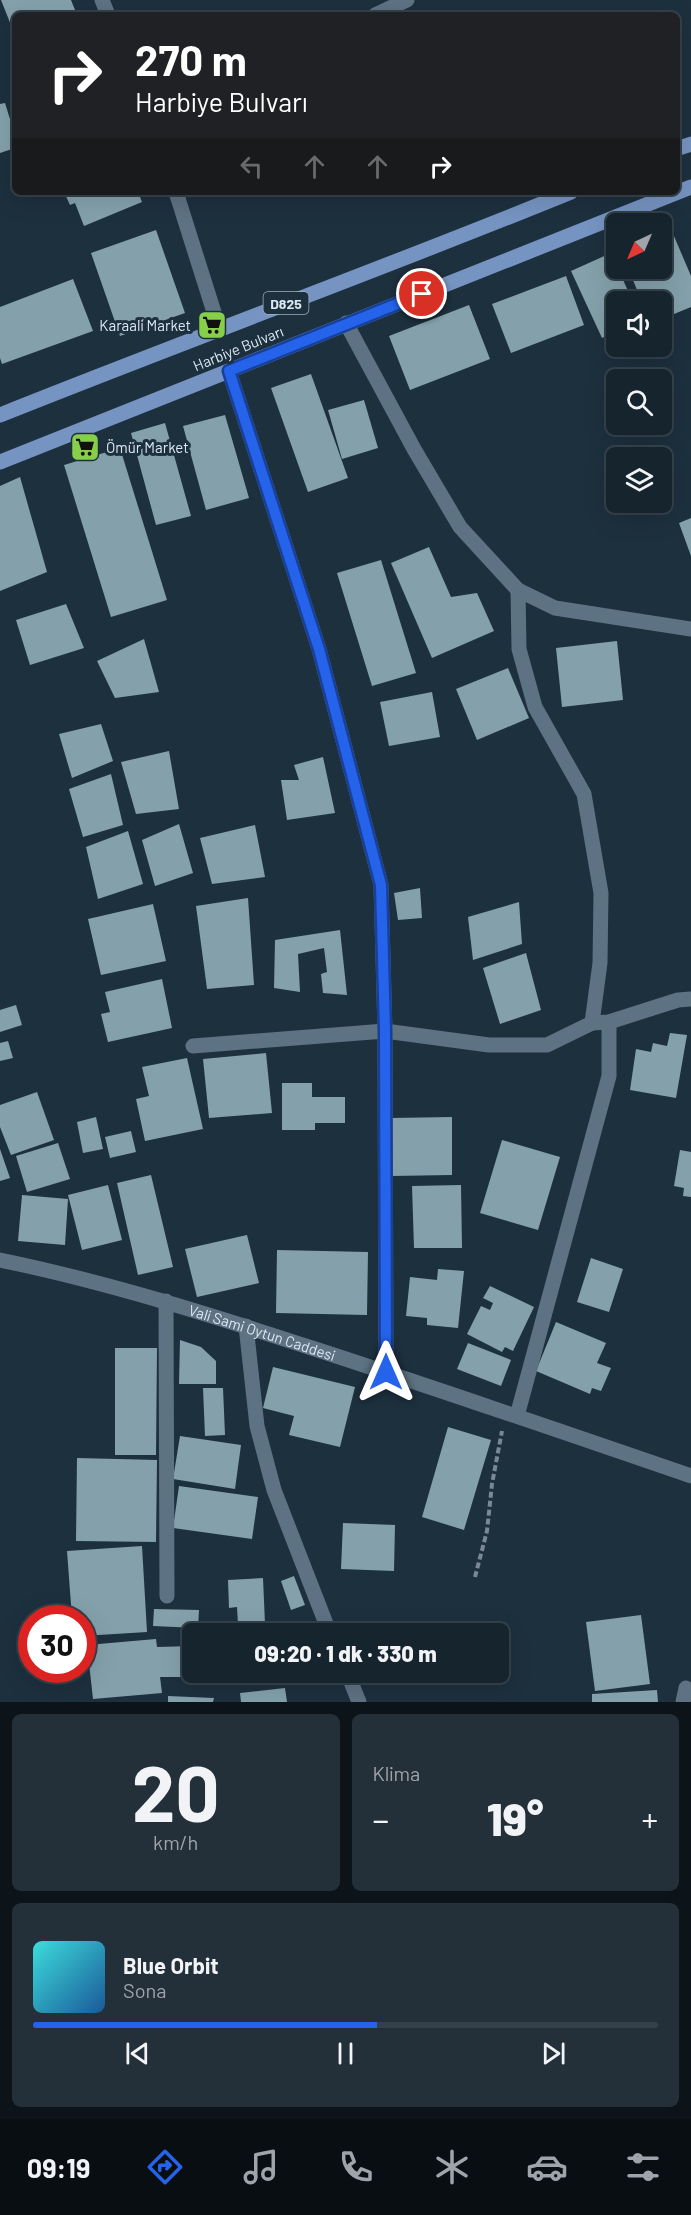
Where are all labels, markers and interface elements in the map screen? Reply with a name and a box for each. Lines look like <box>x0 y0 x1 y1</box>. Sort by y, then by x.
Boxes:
text: 270 m <box>135 34 247 84</box>
icon: right <box>36 36 114 114</box>
text: Harbiye Bulvarı <box>135 85 308 117</box>
icon: left <box>235 150 268 183</box>
icon: ahead <box>298 150 331 183</box>
icon: ahead <box>361 150 394 183</box>
icon: right <box>424 150 457 183</box>
north arrow <box>606 213 672 279</box>
map controls <box>606 213 672 513</box>
pin <box>396 268 447 319</box>
icon: arrive <box>405 277 438 310</box>
button: sound <box>606 291 672 357</box>
road number: D825 <box>264 292 308 314</box>
supermarket icon: Karaali Market <box>196 309 228 341</box>
place label: Karaali Market <box>99 316 191 334</box>
street label: Harbiye Bulvarı <box>190 322 286 374</box>
button: search <box>606 369 672 435</box>
supermarket icon: Ömür Market <box>69 431 101 463</box>
place label: Ömür Market <box>106 438 189 456</box>
button: layers <box>606 447 672 513</box>
street label: Vali Sami Oytun Caddesi <box>187 1300 338 1364</box>
position arrow <box>354 1340 418 1404</box>
speed limit sign: 30 <box>18 1605 96 1683</box>
text: 09:20 · 1 dk · 330 m <box>254 1640 437 1666</box>
text: 20 <box>132 1744 220 1838</box>
text: Klima <box>373 1761 420 1785</box>
text: 19° <box>487 1791 544 1845</box>
text: − <box>373 1799 389 1839</box>
text: + <box>642 1799 658 1839</box>
text: km/h <box>153 1830 198 1854</box>
text: Blue Orbit <box>123 1952 219 1978</box>
text: Sona <box>123 1978 167 2002</box>
icon: previous <box>121 2037 154 2070</box>
icon: pause <box>329 2037 362 2070</box>
icon: next <box>537 2037 570 2070</box>
icon: directions <box>144 2146 186 2188</box>
icon: music <box>240 2146 282 2188</box>
icon: phone <box>335 2146 377 2188</box>
icon: climate <box>431 2146 473 2188</box>
icon: car <box>526 2146 568 2188</box>
icon: filters <box>622 2146 664 2188</box>
text: 09:19 <box>27 2151 90 2183</box>

